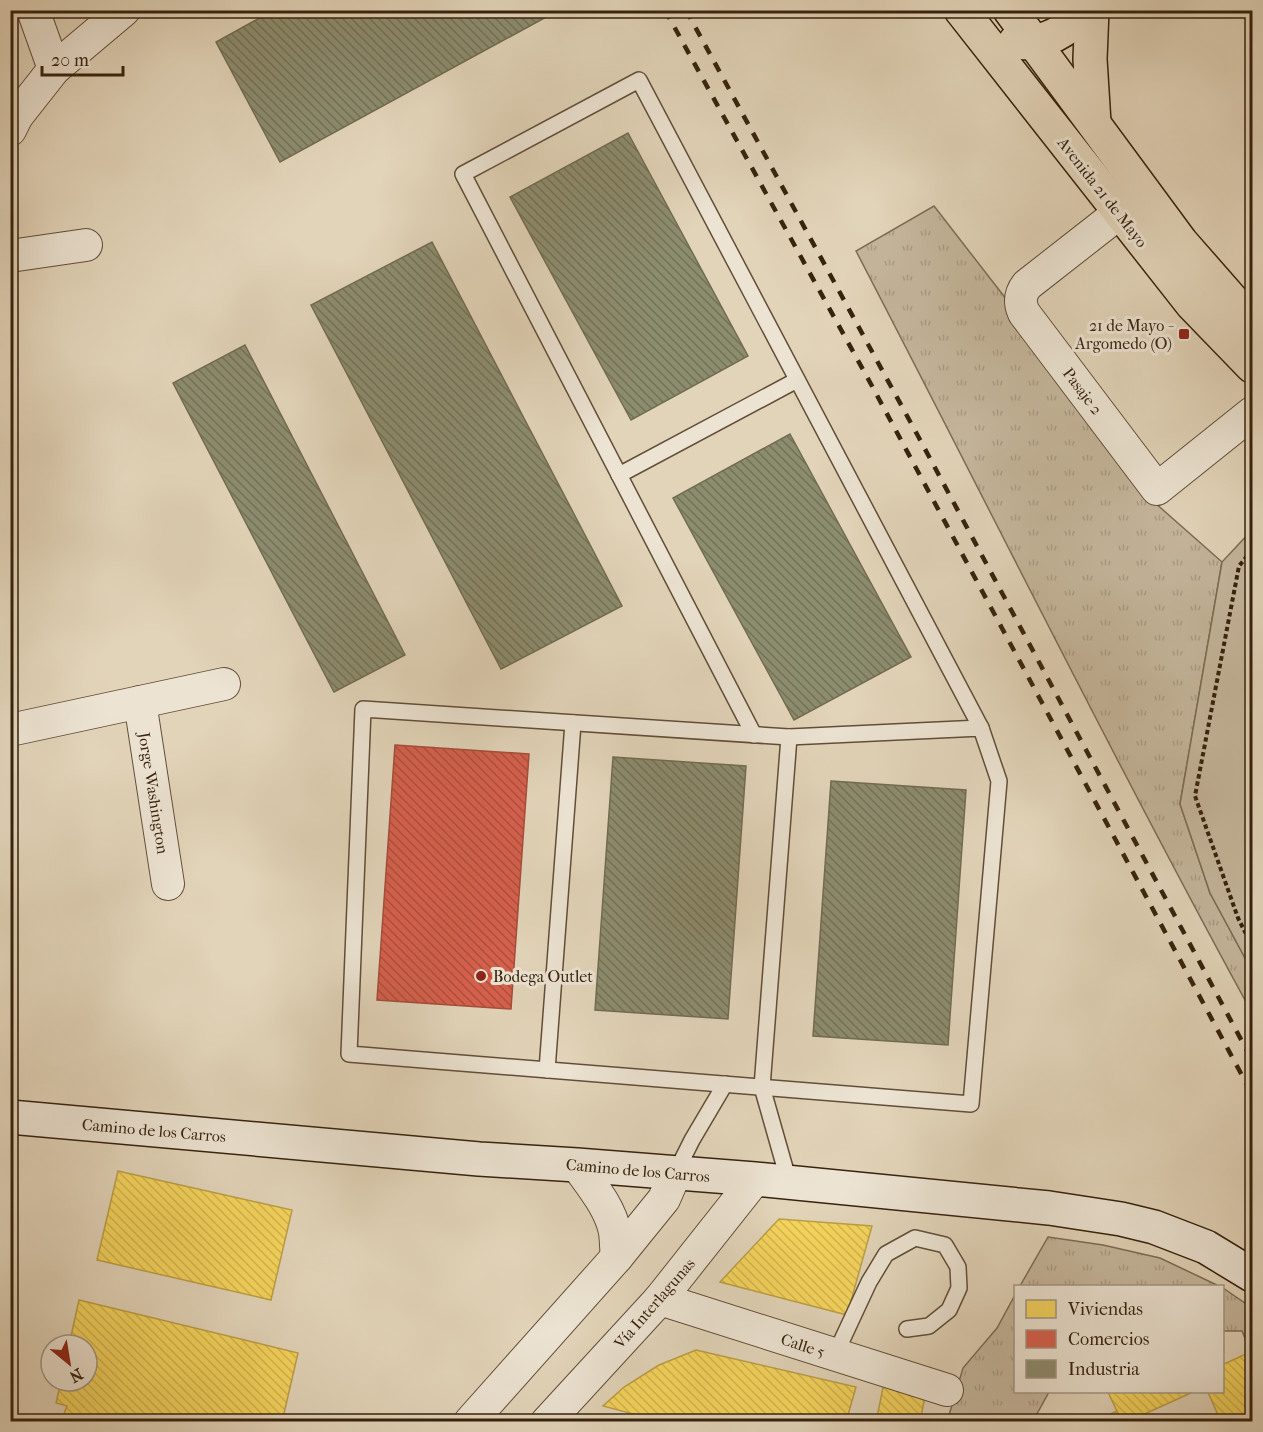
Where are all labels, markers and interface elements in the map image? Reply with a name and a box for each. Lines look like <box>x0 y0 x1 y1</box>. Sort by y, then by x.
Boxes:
scale bar <box>42 39 123 77</box>
text: 20 m <box>51 50 89 71</box>
street label: Avenida 21 de Mayo <box>1053 133 1152 251</box>
place label: 21 de Mayo - Argomedo (O) <box>1074 316 1174 353</box>
marker: 21 de Mayo - Argomedo (O) <box>1177 327 1191 341</box>
street label: Pasaje 2 <box>1059 364 1106 419</box>
street label: Jorge Washington <box>134 729 173 856</box>
place label: Bodega Outlet <box>493 967 593 986</box>
marker: Bodega Outlet <box>474 969 488 983</box>
street label: Camino de los Carros <box>81 1115 227 1146</box>
street label: Camino de los Carros <box>565 1155 711 1186</box>
street label: Vía Interlagunas <box>609 1254 699 1353</box>
legend <box>1014 1285 1224 1393</box>
text: Viviendas <box>1067 1299 1143 1320</box>
street label: Calle 5 <box>778 1329 827 1362</box>
text: Comercios <box>1068 1329 1150 1350</box>
north arrow <box>39 1333 99 1393</box>
text: Industria <box>1068 1359 1140 1380</box>
text: N <box>65 1364 86 1387</box>

